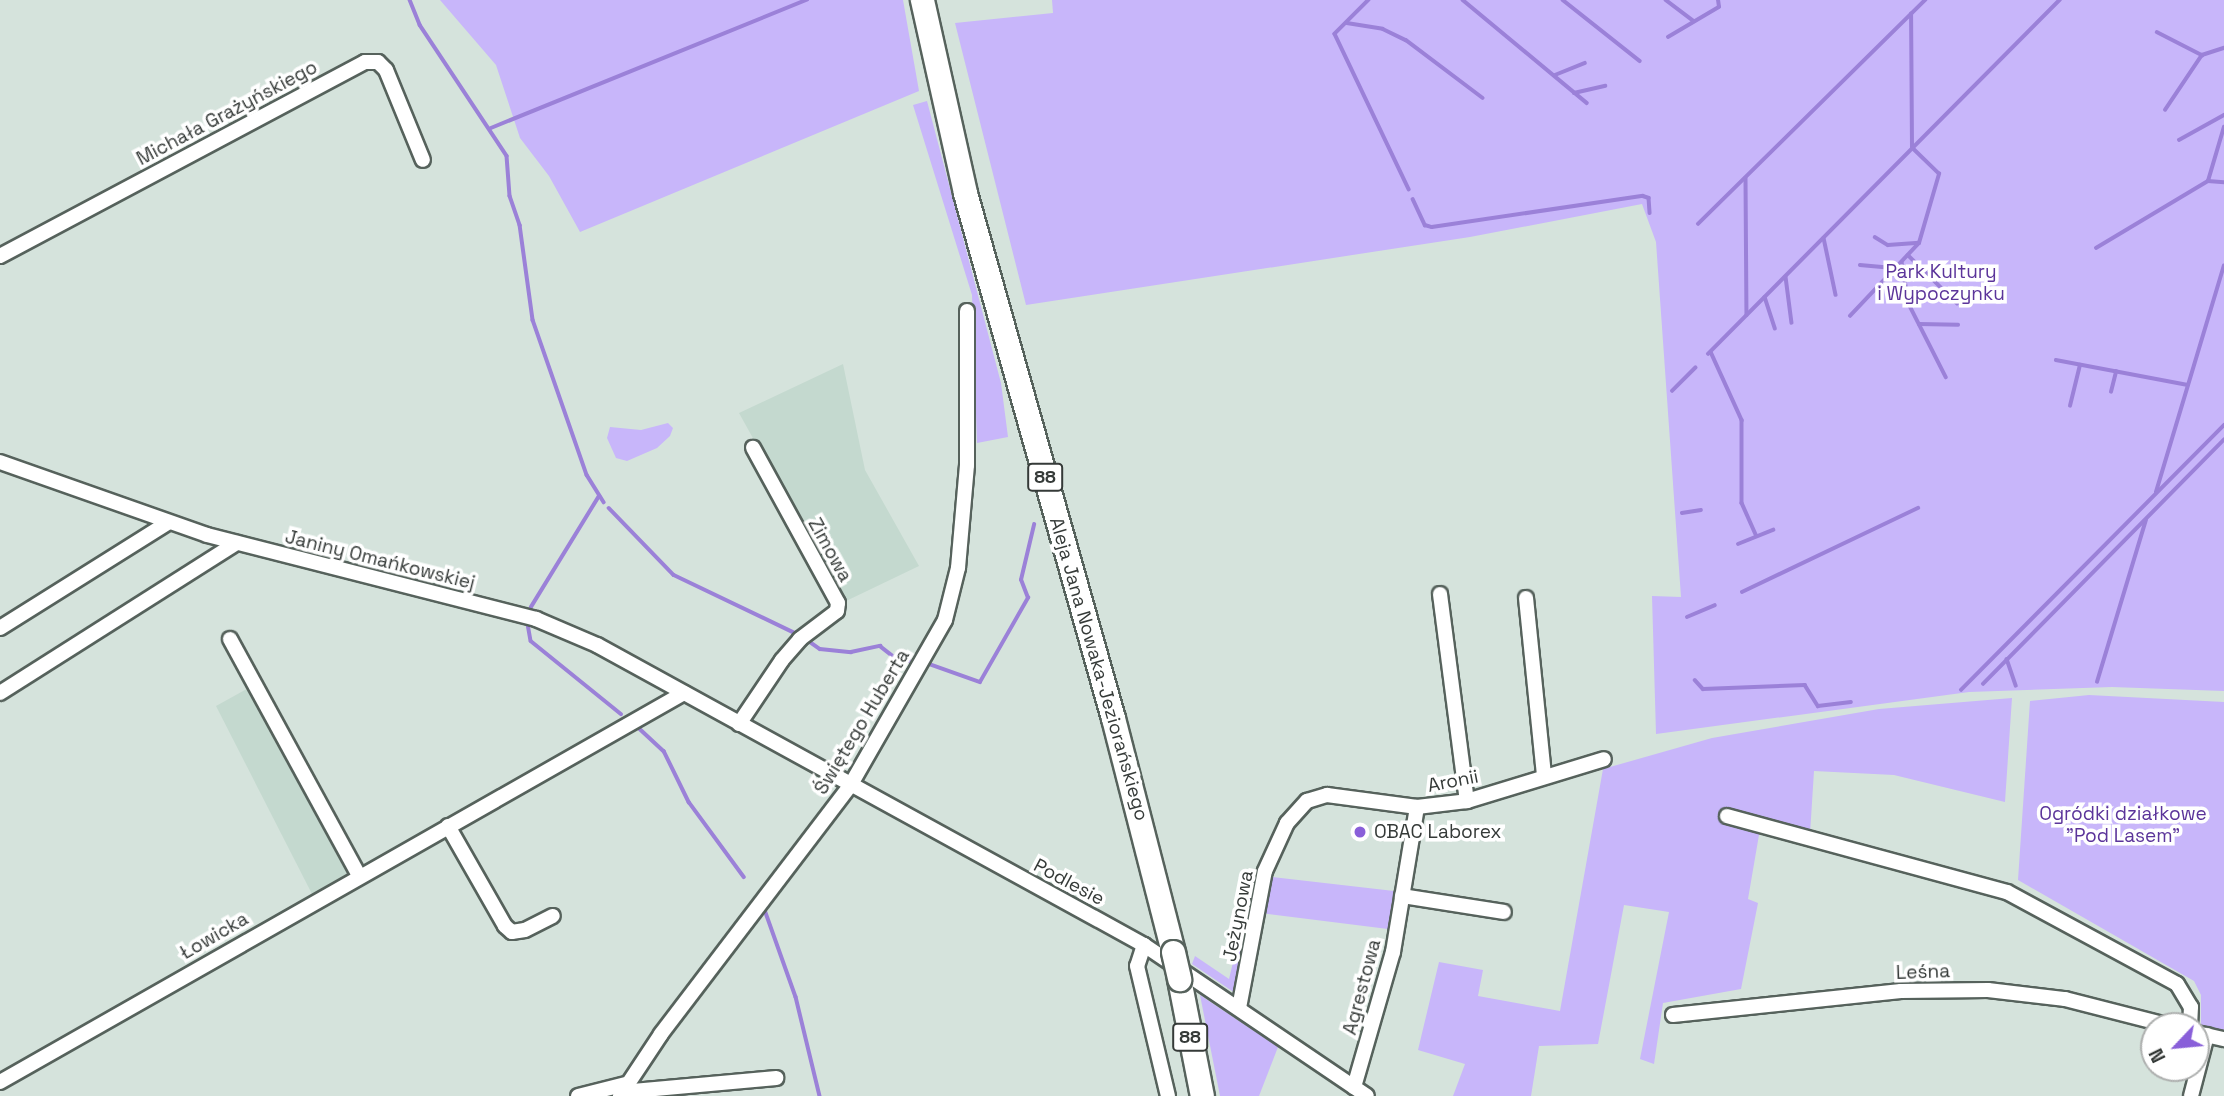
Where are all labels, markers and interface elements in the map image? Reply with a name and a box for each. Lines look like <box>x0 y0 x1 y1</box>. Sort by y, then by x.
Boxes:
street label: Michała Grażyńskiego <box>133 56 321 170</box>
park label: Park Kultury i Wypoczynku <box>1877 261 2005 305</box>
road number: 88 <box>1026 462 1064 491</box>
street label: Zimowa <box>803 514 857 586</box>
street label: Aleja Jana Nowaka-Jeziorańskiego <box>1045 515 1153 823</box>
street label: Janiny Omańkowskiej <box>283 525 477 595</box>
street label: Świętego Huberta <box>810 645 914 799</box>
street label: Aronii <box>1426 765 1480 797</box>
park label: Ogródki działkowe "Pod Lasem" <box>2039 803 2207 847</box>
place label: OBAC Laborex <box>1374 821 1502 843</box>
marker: OBAC Laborex <box>1352 824 1368 840</box>
street label: Podlesie <box>1030 854 1108 910</box>
street label: Jeżynowa <box>1218 868 1258 964</box>
street label: Łowicka <box>176 907 252 965</box>
street label: Agrestowa <box>1338 937 1386 1037</box>
street label: Leśna <box>1896 960 1950 984</box>
north arrow <box>2140 1012 2210 1082</box>
road number: 88 <box>1171 1022 1209 1052</box>
text: N <box>2143 1044 2172 1067</box>

